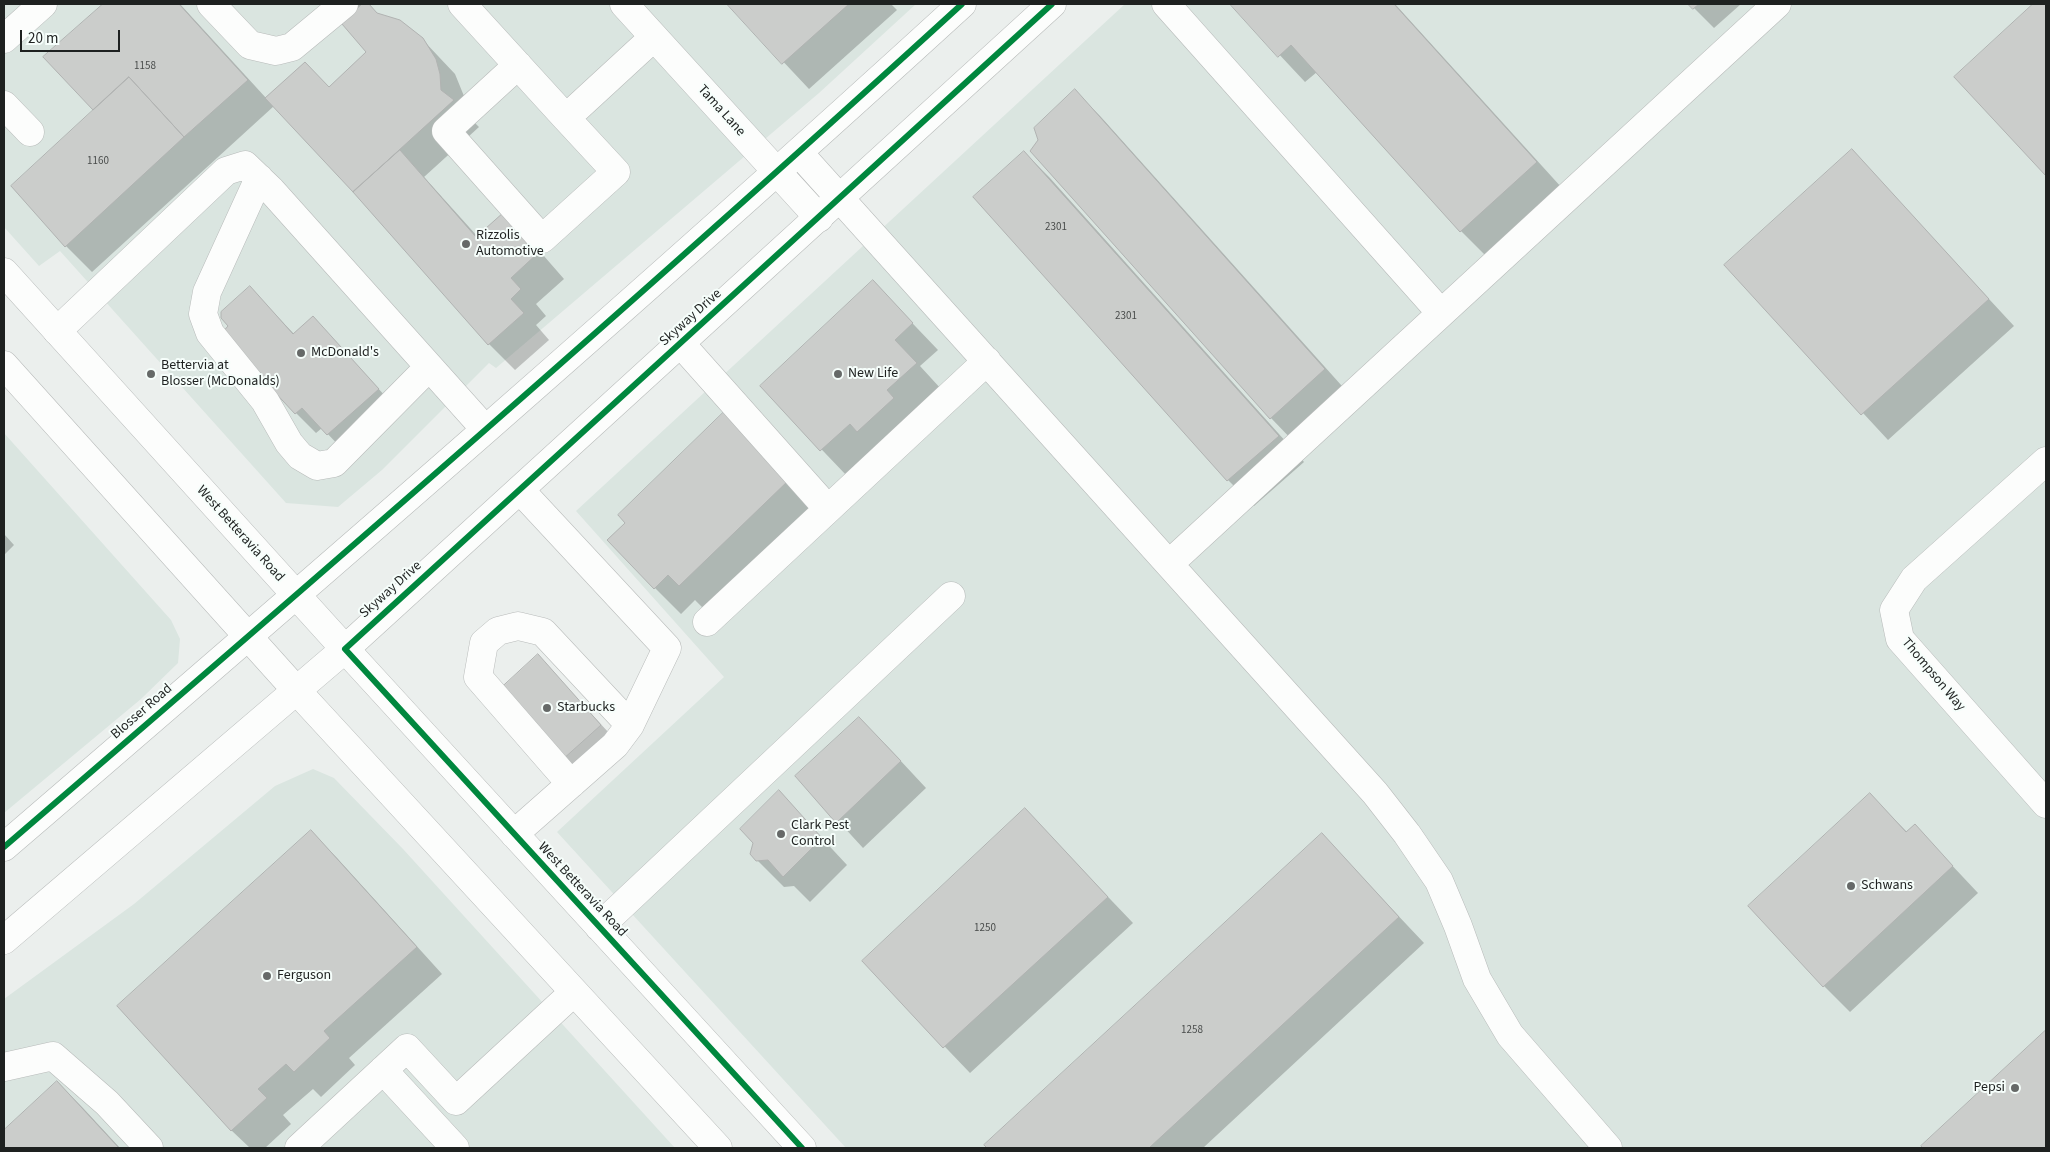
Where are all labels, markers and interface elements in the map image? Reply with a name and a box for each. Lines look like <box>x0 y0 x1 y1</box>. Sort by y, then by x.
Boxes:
scale bar <box>22 20 122 52</box>
text: 20 m <box>28 28 58 49</box>
house number: 1158 <box>134 60 156 74</box>
street label: Tama Lane <box>694 82 748 140</box>
house number: 1160 <box>87 155 109 169</box>
house number: 2301 <box>1045 221 1067 235</box>
place label: Rizzolis Automotive <box>476 228 544 260</box>
marker: Rizzolis Automotive <box>460 238 472 250</box>
street label: Skyway Drive <box>657 286 725 350</box>
house number: 2301 <box>1115 310 1137 324</box>
place label: McDonald's <box>311 345 379 361</box>
marker: McDonald's <box>295 347 307 359</box>
place label: Bettervia at Blosser (McDonalds) <box>161 358 280 391</box>
place label: New Life <box>848 366 898 382</box>
marker: Bettervia at Blosser (McDonalds) <box>145 368 157 380</box>
marker: New Life <box>832 368 844 380</box>
street label: West Betteravia Road <box>192 482 288 586</box>
street label: Skyway Drive <box>357 558 425 622</box>
street label: Thompson Way <box>1898 635 1968 715</box>
street label: Blosser Road <box>108 681 176 743</box>
place label: Starbucks <box>557 700 615 716</box>
marker: Starbucks <box>541 702 553 714</box>
place label: Clark Pest Control <box>791 818 849 850</box>
marker: Clark Pest Control <box>775 828 787 840</box>
street label: West Betteravia Road <box>534 839 630 941</box>
place label: Schwans <box>1861 878 1913 894</box>
marker: Schwans <box>1845 880 1857 892</box>
house number: 1250 <box>974 922 996 936</box>
place label: Ferguson <box>277 968 331 984</box>
marker: Ferguson <box>261 970 273 982</box>
house number: 1258 <box>1181 1024 1203 1038</box>
place label: Pepsi <box>1973 1080 2005 1096</box>
marker: Pepsi <box>2009 1082 2021 1094</box>

